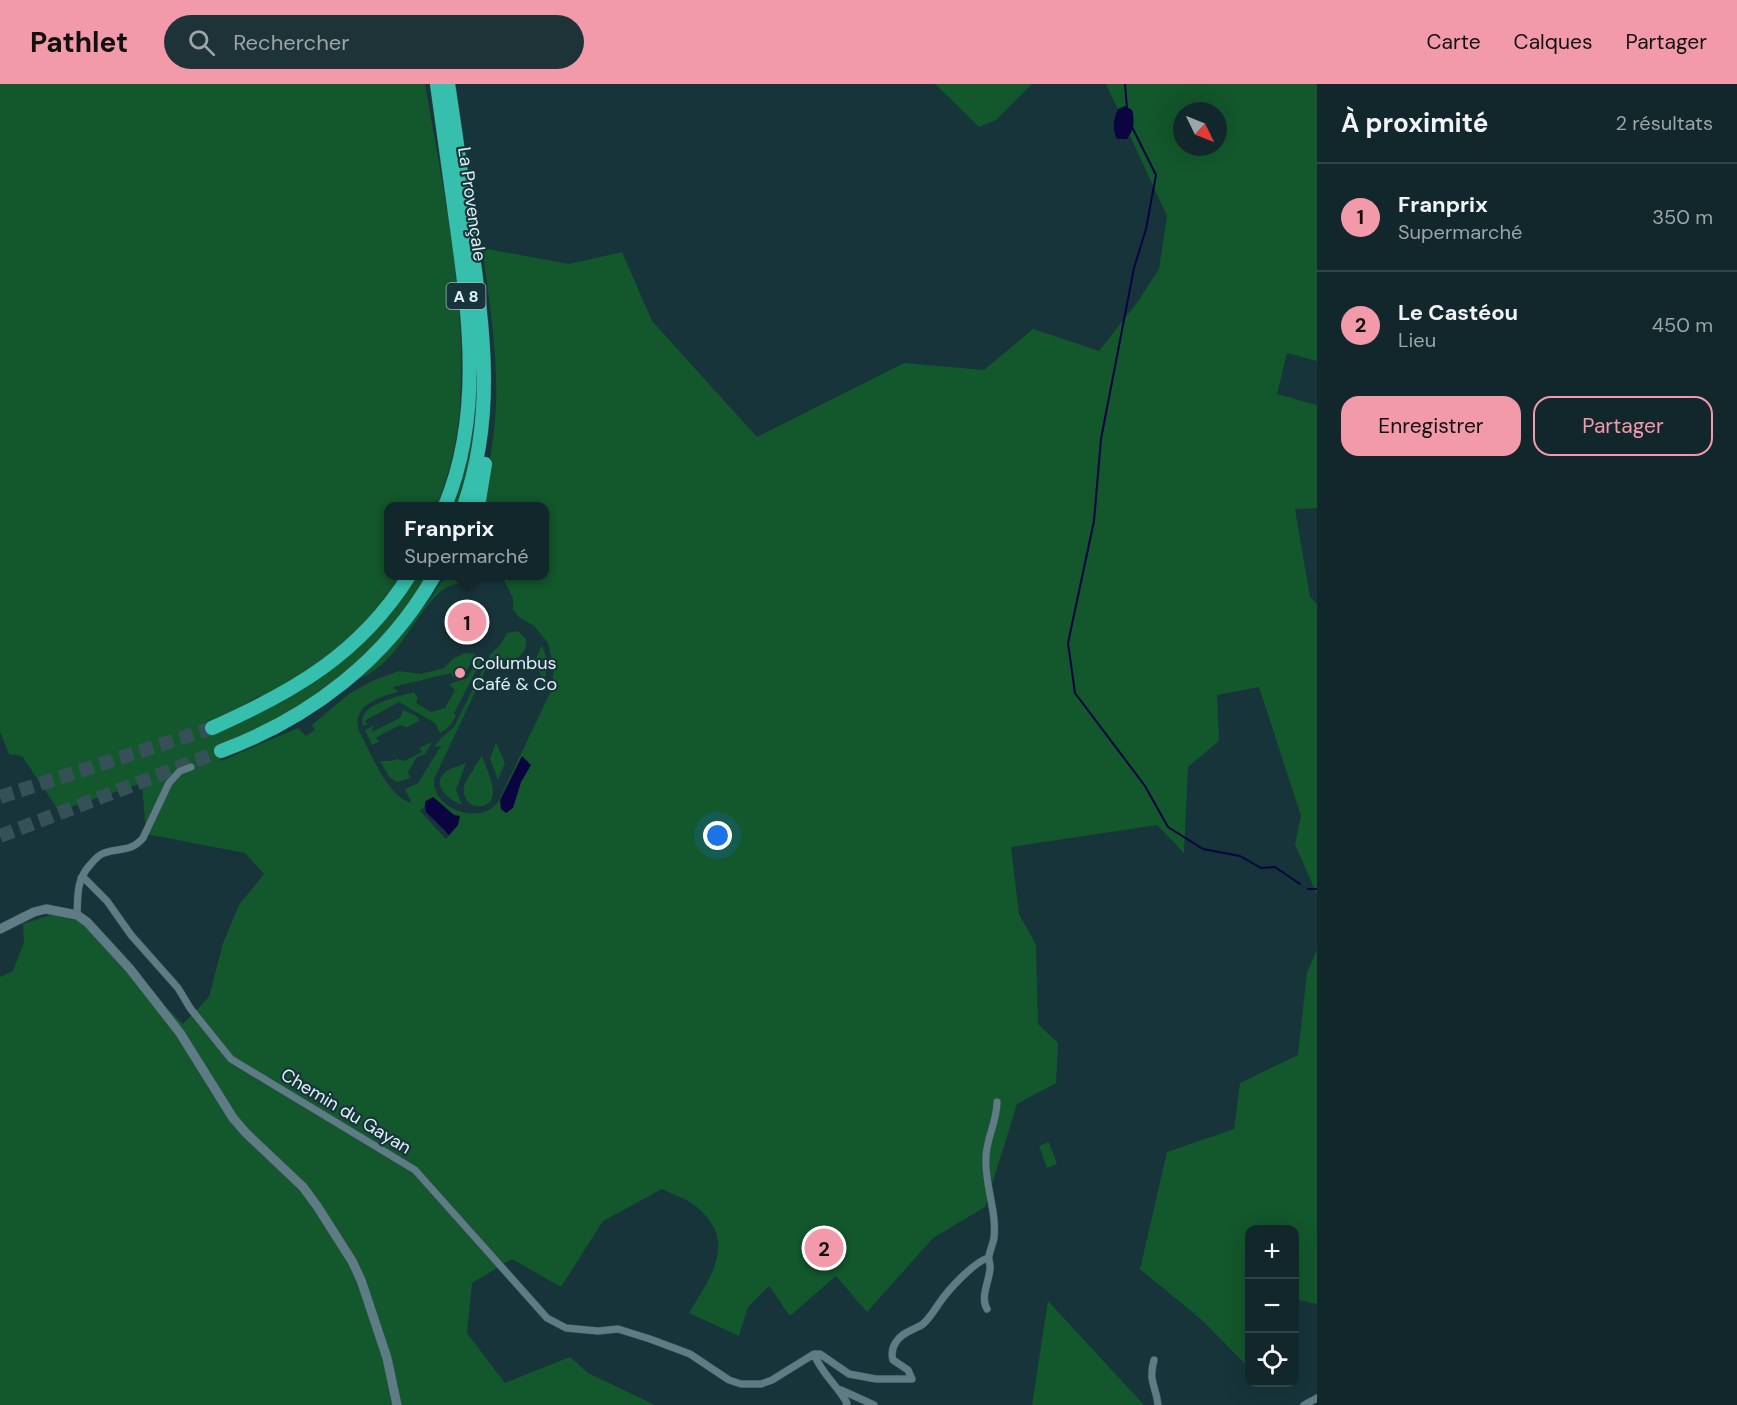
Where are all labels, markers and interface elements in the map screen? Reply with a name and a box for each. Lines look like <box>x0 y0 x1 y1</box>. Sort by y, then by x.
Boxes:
search box <box>164 15 584 69</box>
text: Pathlet <box>30 24 128 61</box>
icon: search <box>185 26 218 59</box>
text: Rechercher <box>233 28 349 57</box>
text: Carte <box>1426 28 1481 56</box>
text: Calques <box>1514 28 1592 56</box>
text: Partager <box>1625 28 1707 56</box>
north arrow <box>1173 102 1227 156</box>
text: À proximité <box>1341 106 1488 140</box>
text: 2 résultats <box>1616 110 1713 136</box>
street label: La Provençale <box>452 145 492 263</box>
text: Franprix <box>1398 190 1488 219</box>
text: 1 <box>1357 204 1364 230</box>
text: 350 m <box>1652 204 1713 230</box>
text: Supermarché <box>1398 219 1522 245</box>
road number: A 8 <box>446 283 486 309</box>
text: Le Castéou <box>1398 298 1518 327</box>
text: 2 <box>1355 312 1366 338</box>
text: 450 m <box>1652 312 1713 338</box>
text: Lieu <box>1398 327 1436 353</box>
button: Enregistrer <box>1341 396 1521 456</box>
button: Partager <box>1533 396 1713 456</box>
popup <box>384 502 549 580</box>
text: Franprix <box>404 514 494 543</box>
text: Supermarché <box>404 543 529 569</box>
pin: 1 <box>448 600 486 644</box>
place label: Columbus Café & Co <box>472 651 557 696</box>
marker: Columbus Café & Co <box>453 666 467 680</box>
your location <box>703 821 732 850</box>
street label: Chemin du Gayan <box>276 1063 416 1159</box>
map controls <box>1245 1225 1299 1387</box>
button: + <box>1245 1225 1299 1279</box>
pin: 2 <box>804 1226 844 1270</box>
button: − <box>1245 1279 1299 1333</box>
button: locate <box>1245 1333 1299 1387</box>

